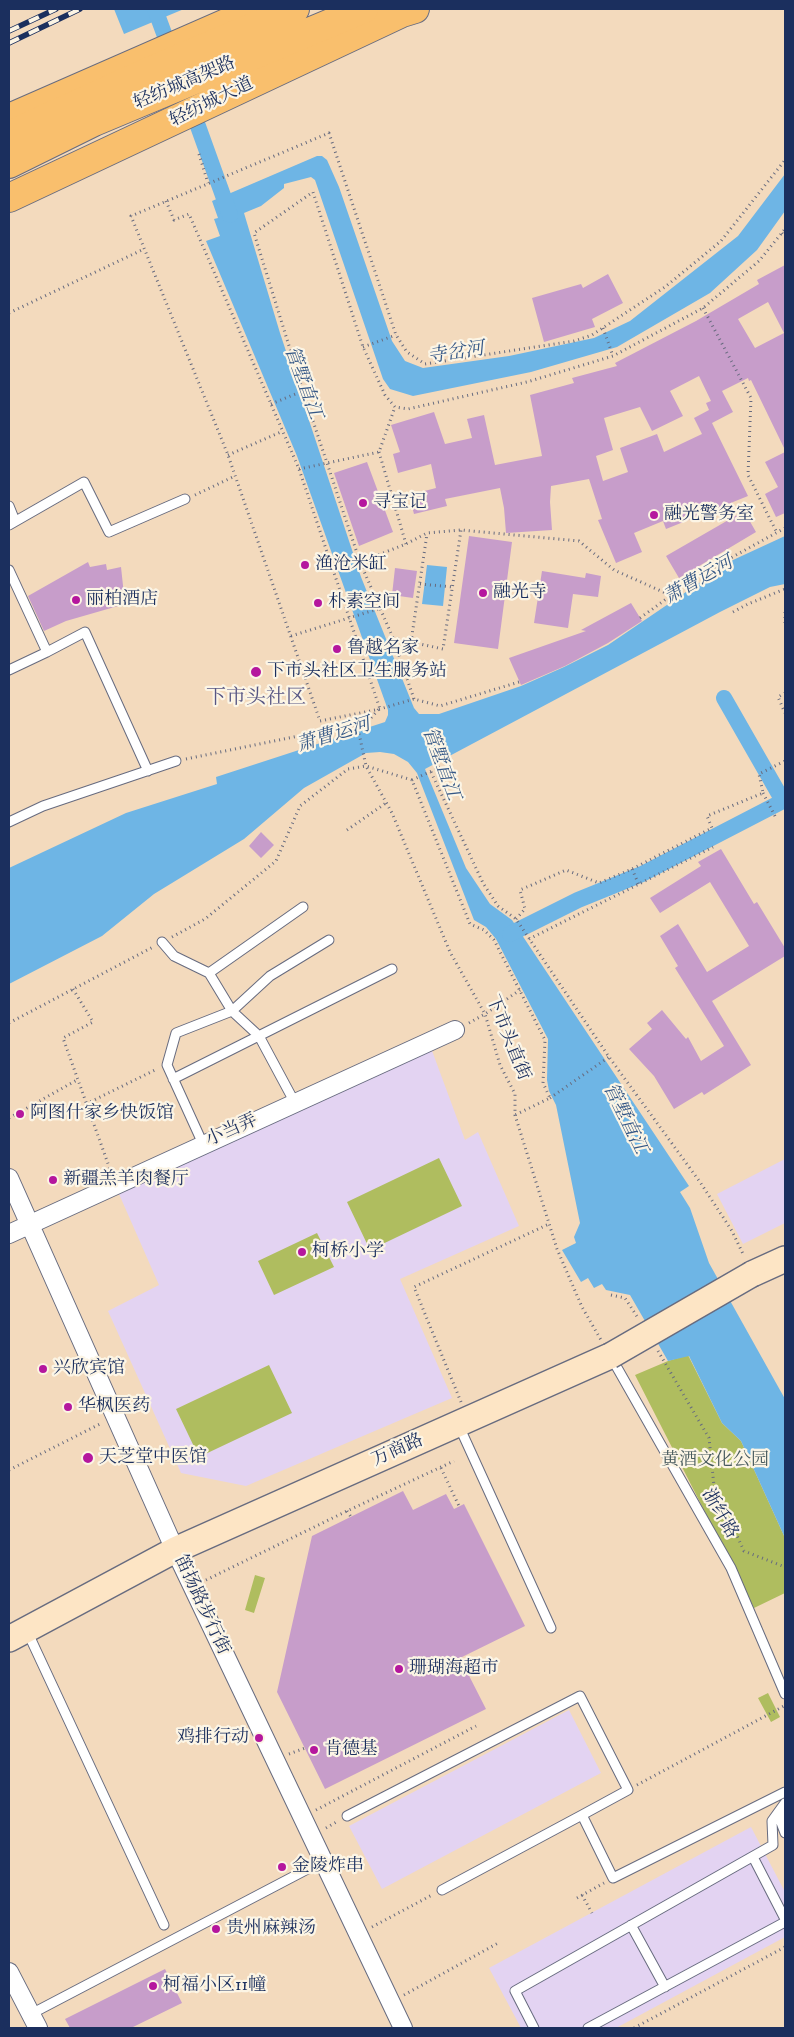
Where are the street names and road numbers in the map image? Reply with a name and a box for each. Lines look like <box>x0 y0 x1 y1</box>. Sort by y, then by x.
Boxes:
street label: 轻纺城高架路 <box>131 53 239 115</box>
street label: 轻纺城大道 <box>167 74 257 132</box>
street label: 下市头直街 <box>480 992 534 1084</box>
street label: 小当弄 <box>203 1110 261 1152</box>
street label: 万商路 <box>369 1430 427 1472</box>
street label: 浙纤路 <box>696 1485 742 1543</box>
street label: 笛扬路步行街 <box>168 1551 234 1659</box>

